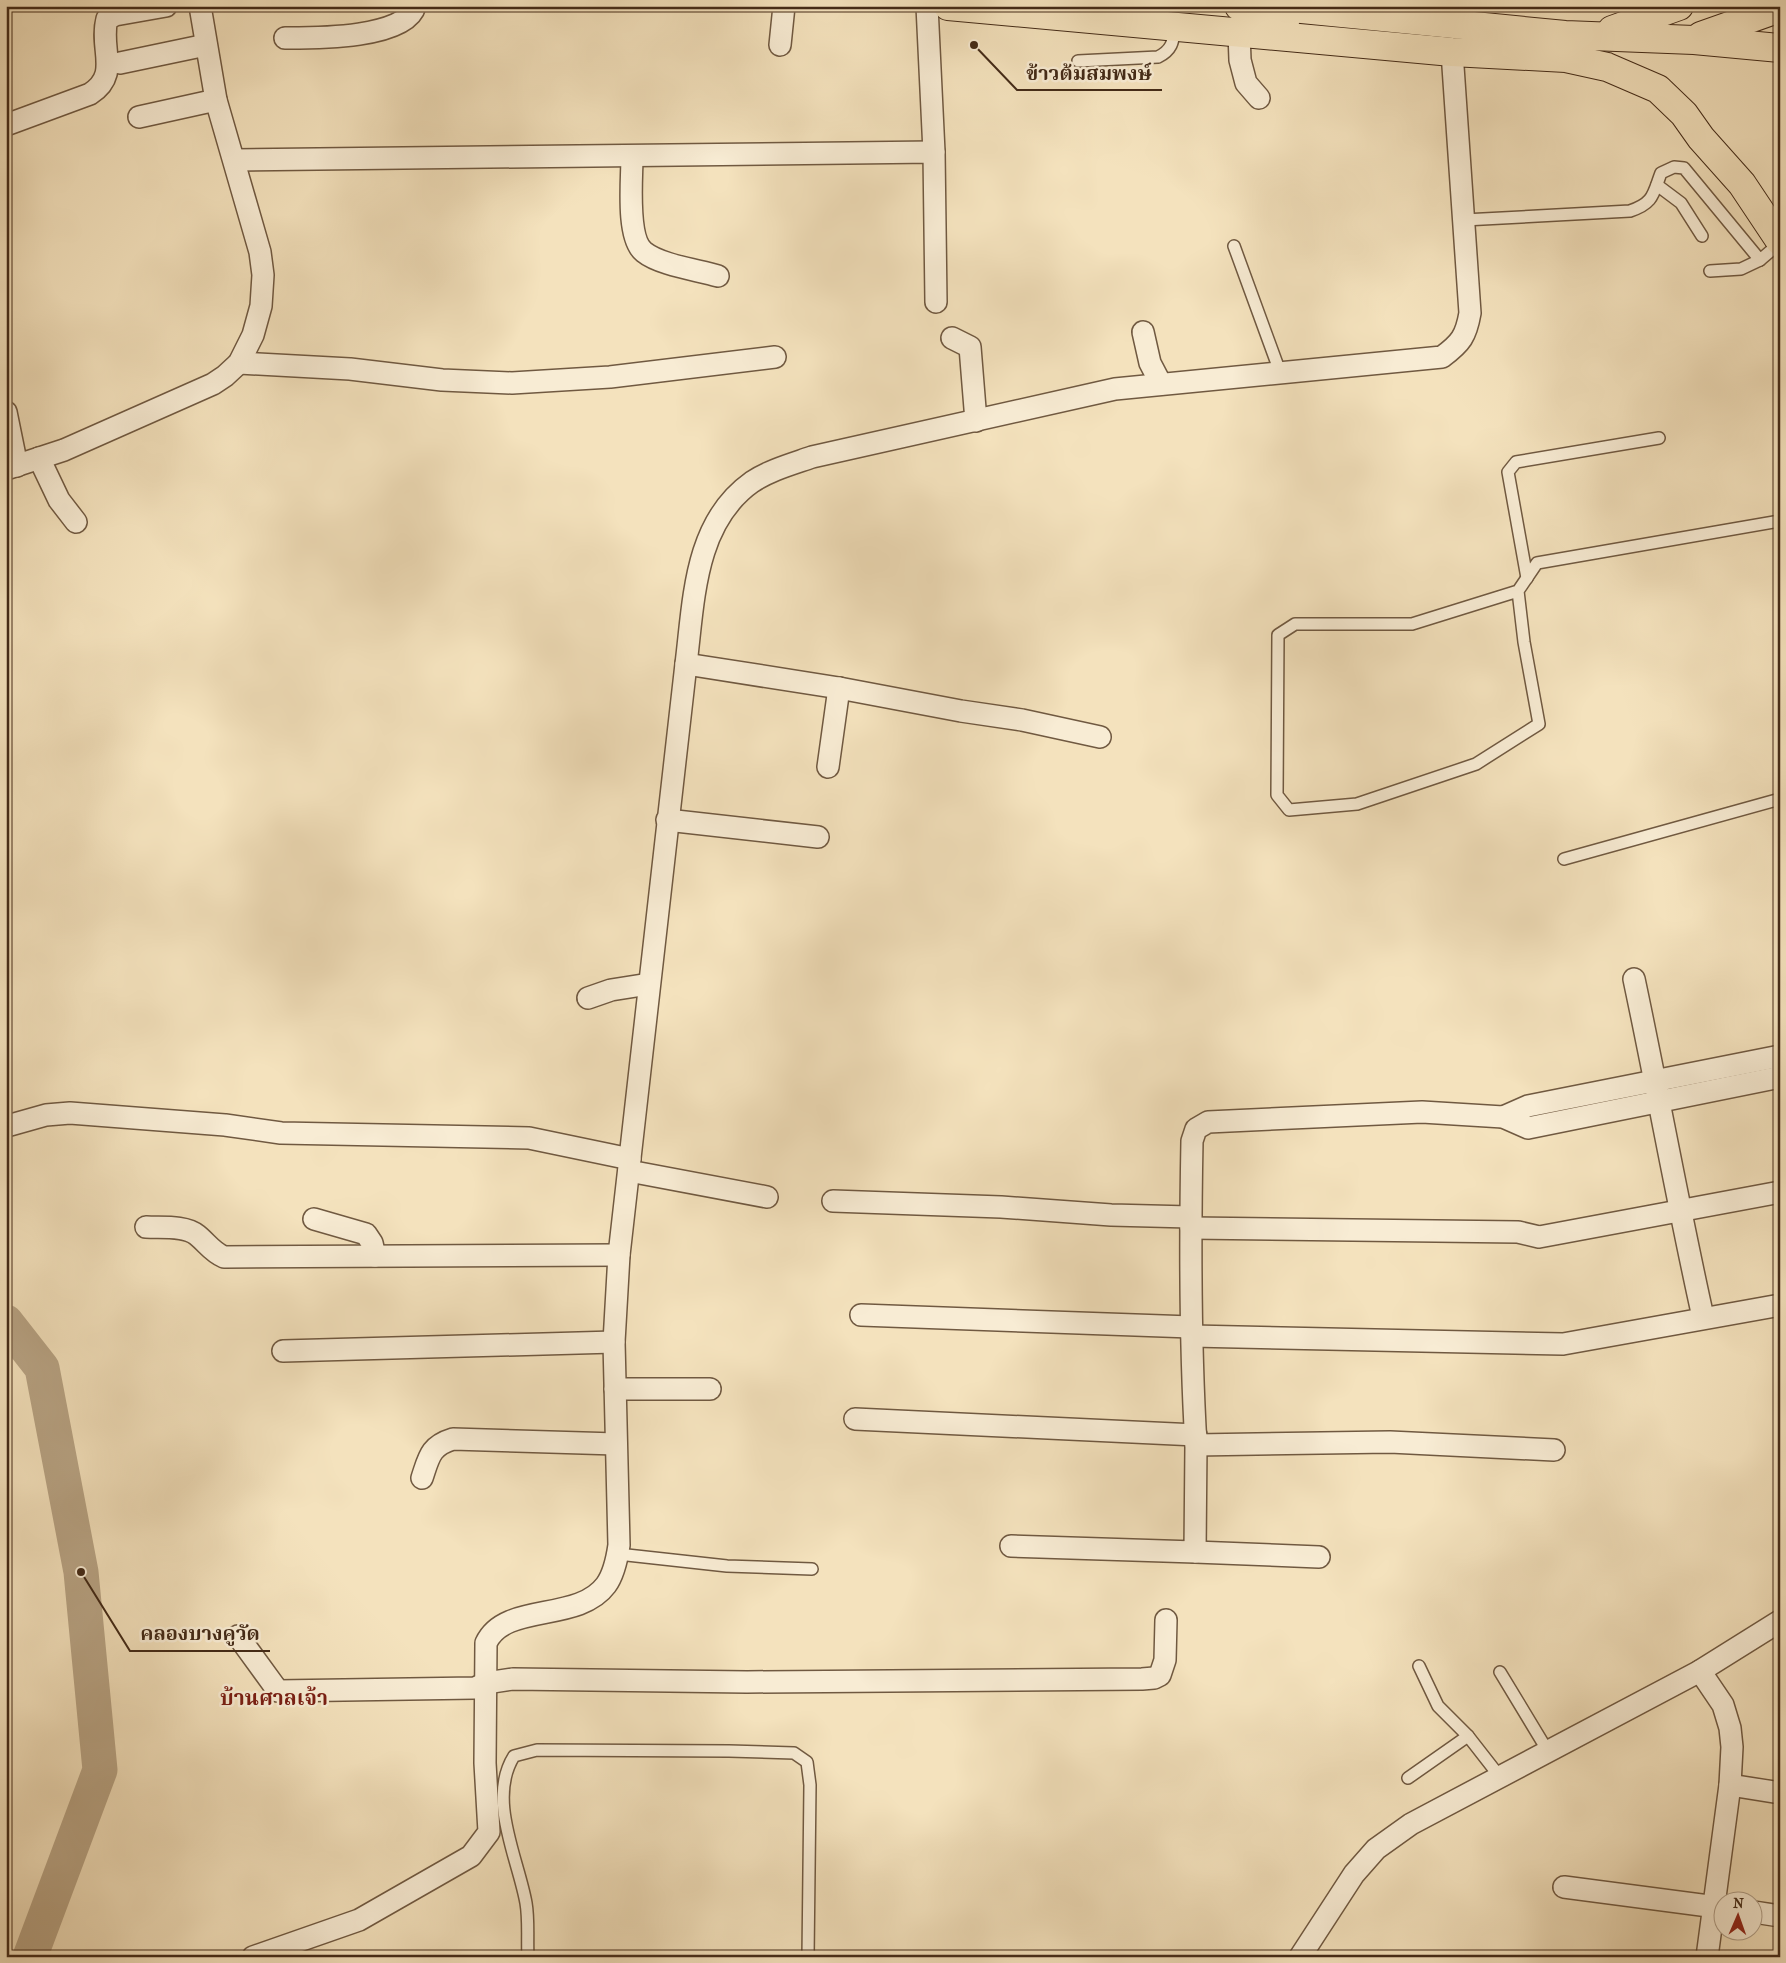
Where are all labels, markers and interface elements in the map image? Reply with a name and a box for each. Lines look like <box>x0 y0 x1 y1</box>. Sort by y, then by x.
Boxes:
callout: ข้าวต้มสมพงษ์ <box>1017 55 1162 90</box>
text: ข้าวต้มสมพงษ์ <box>1026 62 1152 85</box>
callout: คลองบางคูวัด <box>130 1616 270 1651</box>
text: คลองบางคูวัด <box>140 1622 260 1646</box>
district label: บ้านศาลเจ้า <box>220 1686 328 1710</box>
north arrow <box>1714 1890 1764 1940</box>
text: N <box>1733 1895 1744 1912</box>

